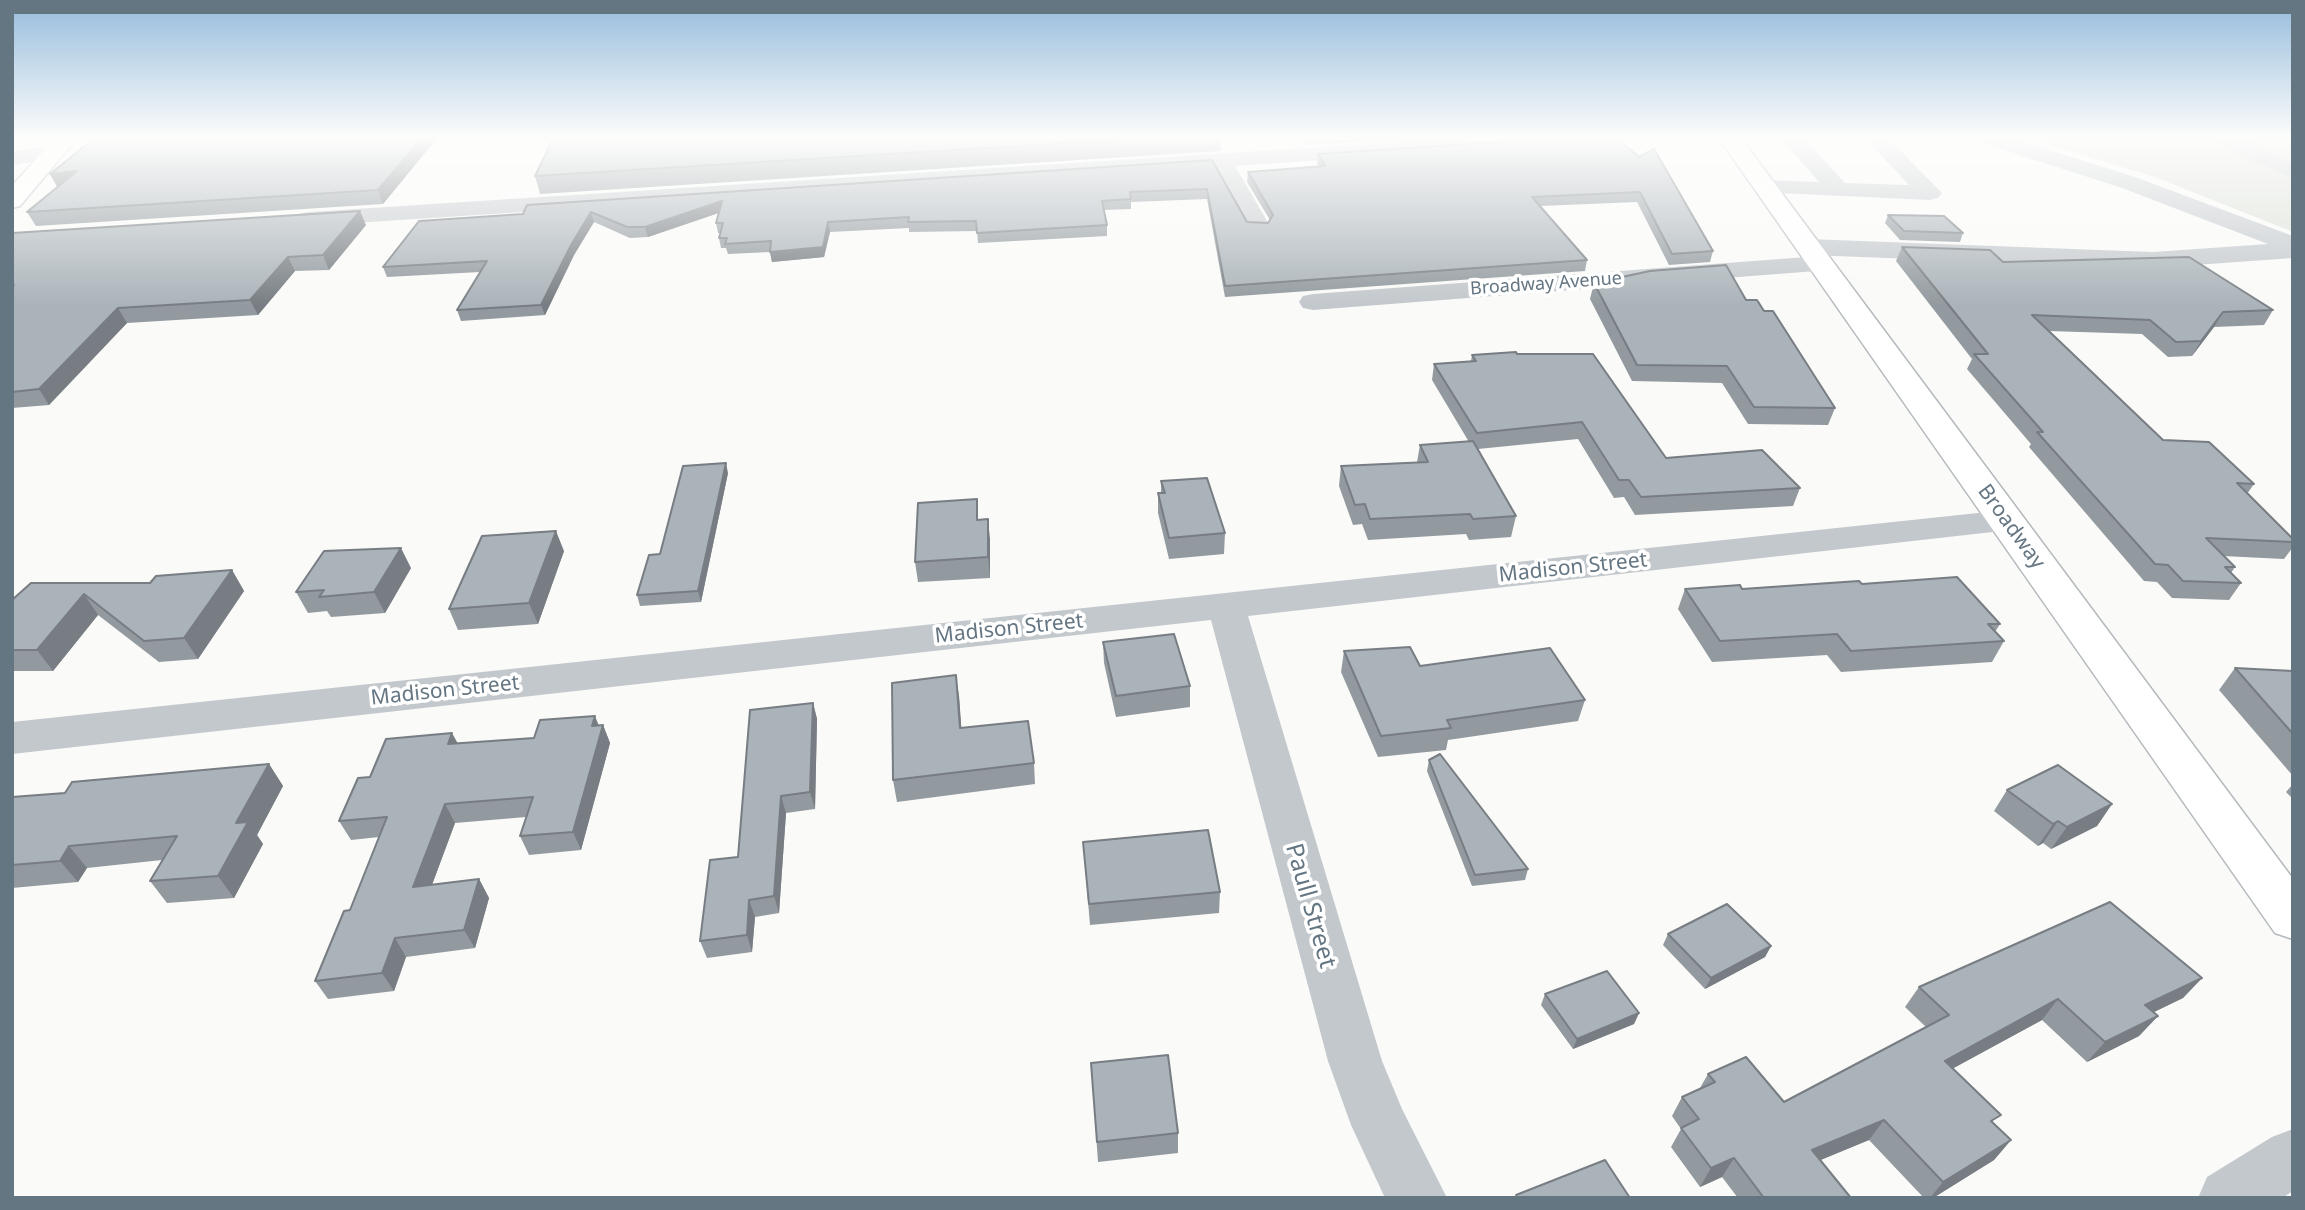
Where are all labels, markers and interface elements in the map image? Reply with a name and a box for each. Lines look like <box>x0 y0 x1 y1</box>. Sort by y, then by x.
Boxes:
street label: Broadway Avenue <box>1469 268 1623 300</box>
street label: Broadway <box>1972 480 2050 574</box>
street label: Madison Street <box>1498 548 1648 588</box>
street label: Madison Street <box>934 609 1084 649</box>
street label: Madison Street <box>370 671 520 711</box>
street label: Paull Street <box>1278 840 1342 972</box>

